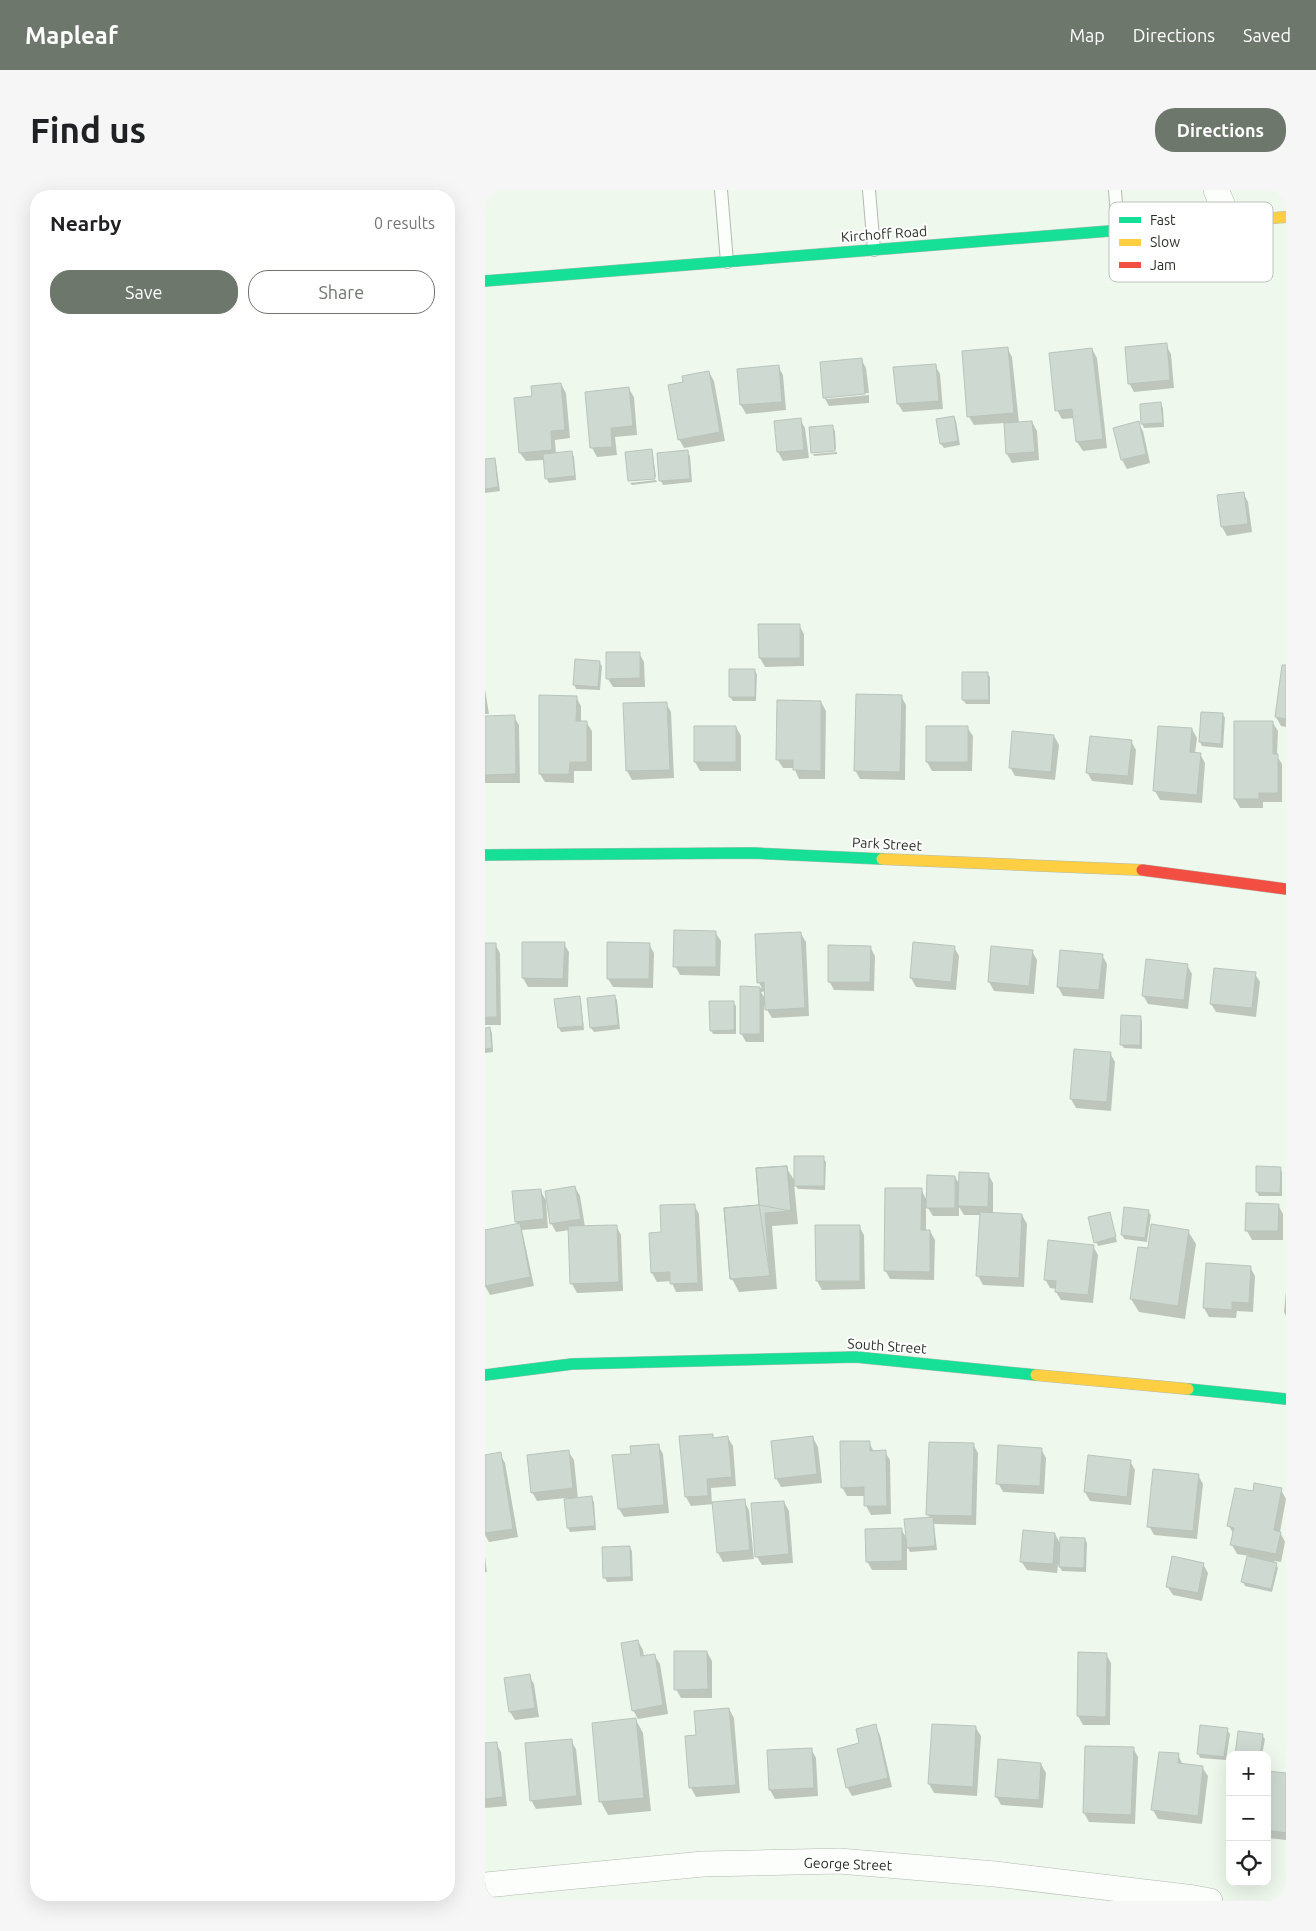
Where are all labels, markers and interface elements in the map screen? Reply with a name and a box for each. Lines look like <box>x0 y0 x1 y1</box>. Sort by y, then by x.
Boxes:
text: Mapleaf <box>25 22 118 49</box>
text: Map <box>1069 25 1105 45</box>
text: Directions <box>1133 25 1215 45</box>
text: Saved <box>1243 25 1291 45</box>
button: Directions <box>1155 108 1286 152</box>
text: Find us <box>30 110 146 150</box>
legend <box>1109 202 1273 282</box>
text: Nearby <box>50 211 121 235</box>
text: Fast <box>1150 212 1176 228</box>
text: 0 results <box>374 214 435 232</box>
street label: Kirchoff Road <box>840 223 928 245</box>
text: Slow <box>1150 234 1180 250</box>
text: Jam <box>1150 257 1176 273</box>
button: Save <box>50 270 238 314</box>
button: Share <box>248 270 435 314</box>
street label: Park Street <box>852 834 923 854</box>
street label: South Street <box>847 1335 928 1357</box>
map controls <box>1226 1751 1271 1886</box>
button: + <box>1226 1751 1271 1796</box>
button: − <box>1226 1796 1271 1841</box>
button: locate <box>1226 1841 1271 1886</box>
street label: George Street <box>803 1854 893 1874</box>

